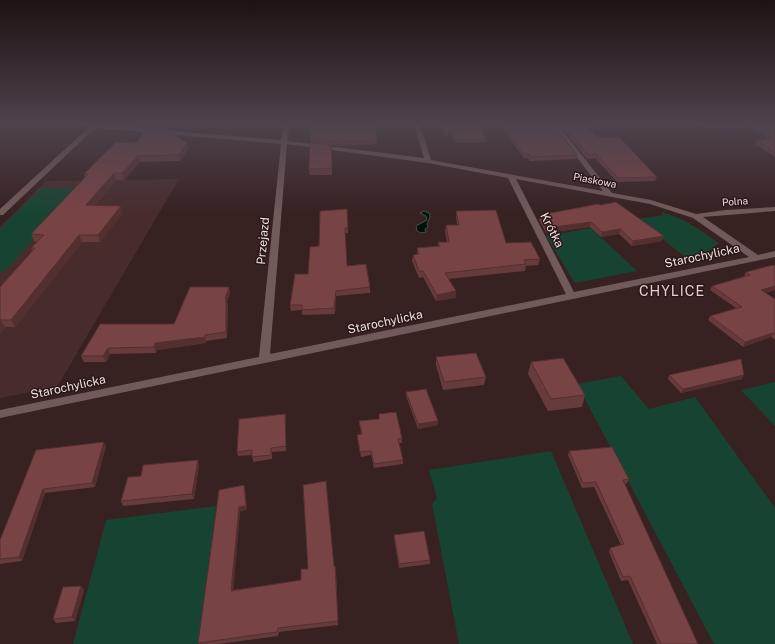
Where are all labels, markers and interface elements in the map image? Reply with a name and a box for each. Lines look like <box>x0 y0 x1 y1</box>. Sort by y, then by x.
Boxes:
street label: Piaskowa <box>572 170 618 190</box>
street label: Polna <box>722 194 748 208</box>
street label: Krótka <box>537 210 567 250</box>
street label: Przejazd <box>254 217 272 265</box>
street label: Starochylicka <box>663 241 741 271</box>
district label: CHYLICE <box>639 283 705 299</box>
street label: Starochylicka <box>346 307 424 337</box>
street label: Starochylicka <box>29 372 107 402</box>

